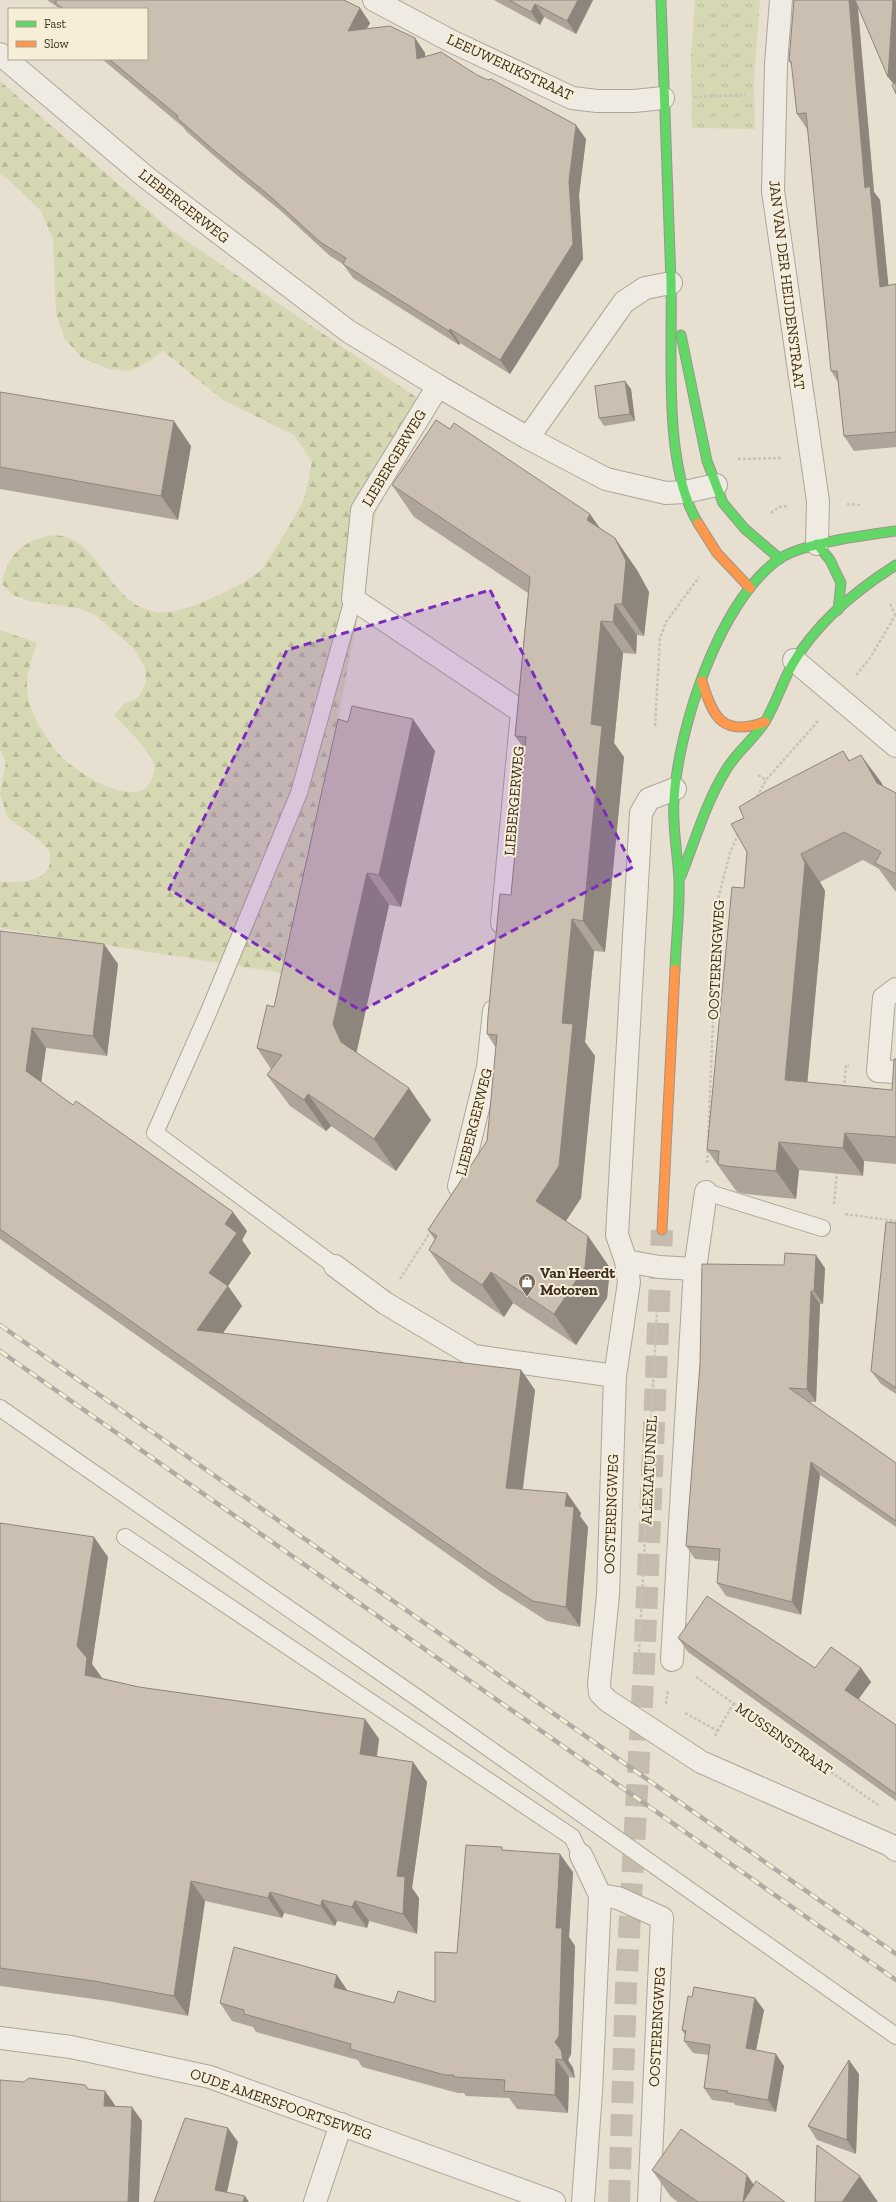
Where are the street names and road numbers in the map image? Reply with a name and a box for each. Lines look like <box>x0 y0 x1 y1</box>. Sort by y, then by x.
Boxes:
street label: LEEUWERIKSTRAAT <box>444 30 576 104</box>
street label: LIEBERGERWEG <box>135 165 233 247</box>
street label: JAN VAN DER HEIJDENSTRAAT <box>765 179 809 391</box>
street label: LIEBERGERWEG <box>358 406 430 510</box>
street label: LIEBERGERWEG <box>500 745 528 857</box>
street label: OOSTERENGWEG <box>704 899 728 1021</box>
street label: LIEBERGERWEG <box>452 1066 496 1178</box>
street label: ALEXIATUNNEL <box>637 1415 661 1525</box>
street label: OOSTERENGWEG <box>600 1454 622 1574</box>
street label: MUSSENSTRAAT <box>732 1699 836 1779</box>
street label: OOSTERENGWEG <box>645 1966 669 2088</box>
street label: OUDE AMERSFOORTSEWEG <box>188 2064 374 2144</box>

